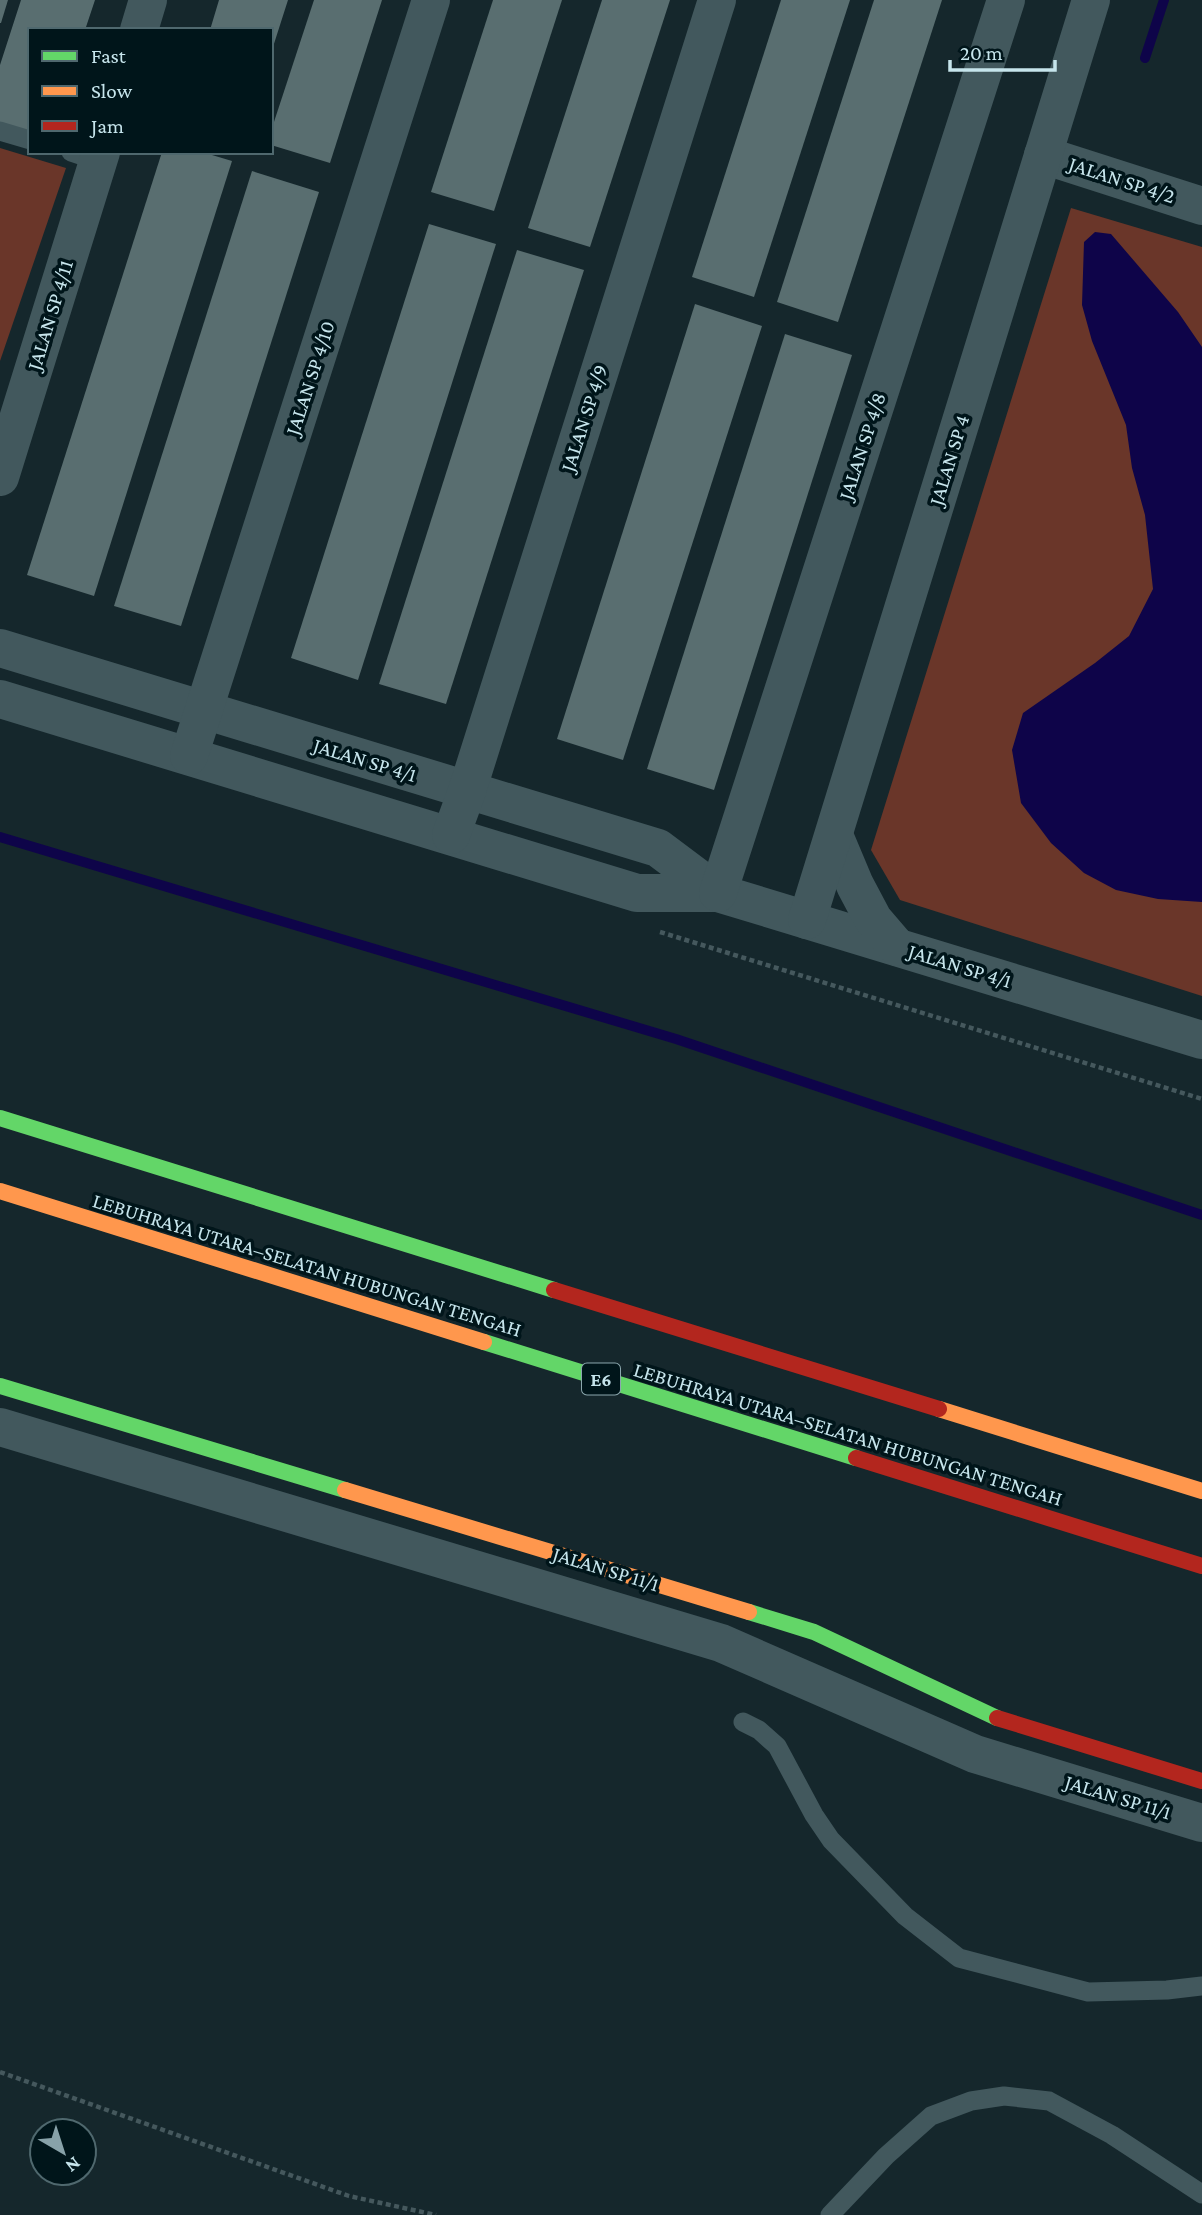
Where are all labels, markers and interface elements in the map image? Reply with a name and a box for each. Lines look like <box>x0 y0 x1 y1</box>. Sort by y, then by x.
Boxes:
legend <box>28 28 273 154</box>
scale bar <box>950 28 1055 72</box>
text: 20 m <box>960 41 1003 65</box>
text: Fast <box>91 44 127 68</box>
text: Slow <box>91 79 133 103</box>
text: Jam <box>89 114 124 138</box>
street label: JALAN SP 4/2 <box>1064 151 1178 208</box>
street label: JALAN SP 4/11 <box>21 257 78 375</box>
street label: JALAN SP 4/10 <box>280 318 340 440</box>
street label: JALAN SP 4/9 <box>555 362 613 476</box>
street label: JALAN SP 4/8 <box>833 389 891 505</box>
street label: JALAN SP 4 <box>923 412 974 510</box>
street label: JALAN SP 4/1 <box>309 732 420 787</box>
street label: JALAN SP 4/1 <box>904 938 1015 993</box>
street label: LEBUHRAYA UTARA–SELATAN HUBUNGAN TENGAH <box>90 1188 524 1342</box>
street label: LEBUHRAYA UTARA–SELATAN HUBUNGAN TENGAH <box>631 1357 1065 1511</box>
road number: E6 <box>582 1364 620 1394</box>
street label: JALAN SP 11/1 <box>548 1541 662 1597</box>
street label: JALAN SP 11/1 <box>1060 1769 1174 1825</box>
north arrow <box>28 2117 98 2187</box>
text: N <box>62 2153 85 2177</box>

